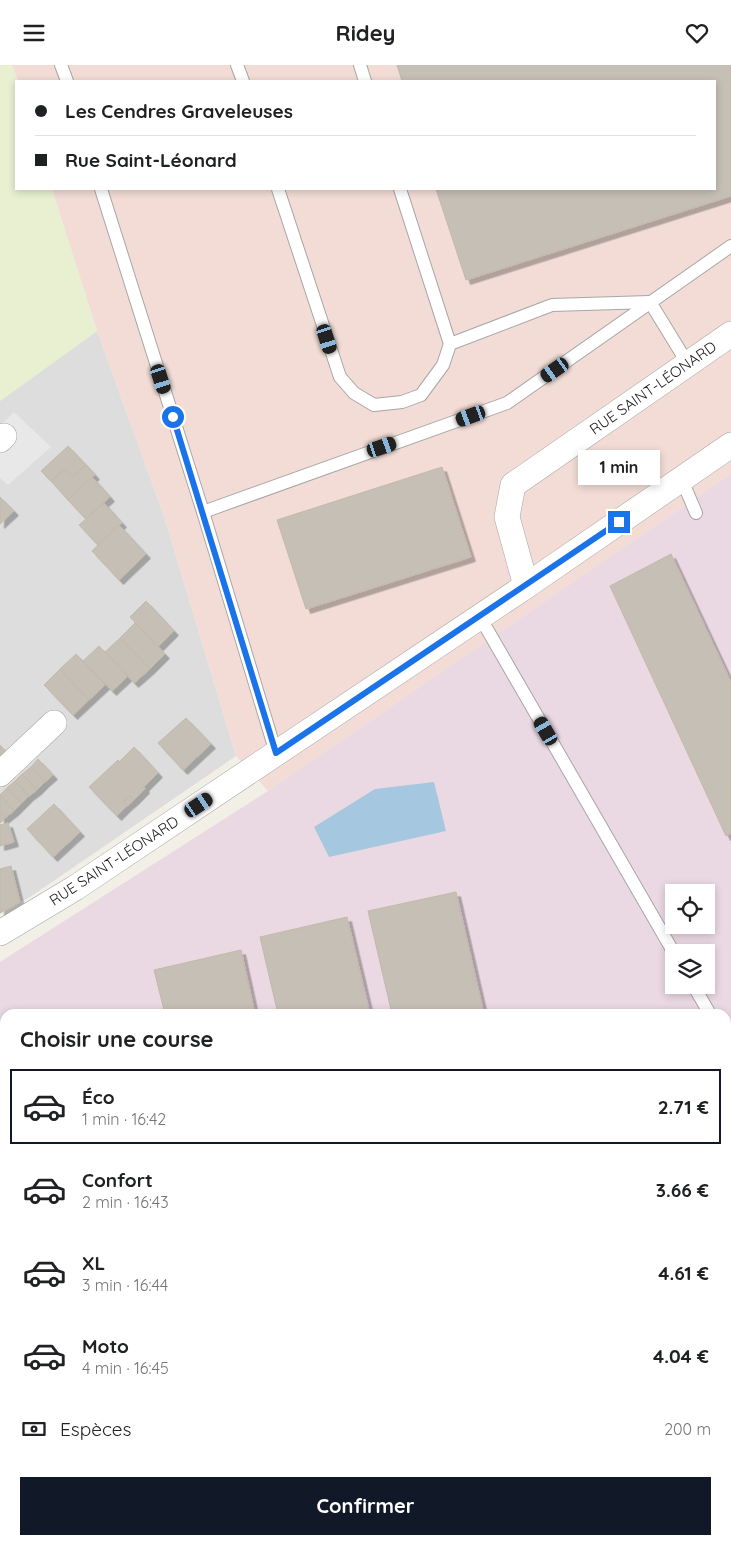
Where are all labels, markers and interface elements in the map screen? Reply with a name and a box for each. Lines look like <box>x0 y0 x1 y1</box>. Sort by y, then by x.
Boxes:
icon: menu <box>20 19 48 47</box>
text: Ridey <box>336 19 395 47</box>
icon: heart <box>683 19 711 47</box>
text: Les Cendres Graveleuses <box>65 99 293 123</box>
text: Rue Saint-Léonard <box>65 148 237 172</box>
car <box>315 322 338 356</box>
street label: RUE SAINT-LÉONARD <box>586 337 720 439</box>
car <box>538 355 571 385</box>
car <box>149 362 172 396</box>
car <box>454 404 487 428</box>
route start <box>162 406 184 428</box>
car <box>365 435 398 459</box>
callout: 1 min <box>578 449 660 485</box>
text: 1 min <box>600 457 638 477</box>
route end <box>608 511 630 533</box>
car <box>532 714 559 748</box>
car <box>182 790 215 820</box>
street label: RUE SAINT-LÉONARD <box>45 812 182 910</box>
map controls <box>665 884 715 994</box>
button: locate <box>665 884 715 934</box>
button: layers <box>665 944 715 994</box>
text: Choisir une course <box>20 1025 214 1053</box>
icon: car <box>22 1084 67 1129</box>
text: Éco <box>82 1085 115 1109</box>
text: 2.71 € <box>658 1095 709 1119</box>
text: 1 min · 16:42 <box>82 1109 166 1129</box>
icon: car <box>22 1167 67 1212</box>
text: Confort <box>82 1168 153 1192</box>
text: 3.66 € <box>656 1178 709 1202</box>
text: 2 min · 16:43 <box>82 1192 169 1212</box>
icon: car <box>22 1250 67 1295</box>
text: XL <box>82 1251 105 1275</box>
text: 4.61 € <box>658 1261 709 1285</box>
text: 3 min · 16:44 <box>82 1275 168 1295</box>
icon: car <box>22 1333 67 1378</box>
text: Moto <box>82 1334 129 1358</box>
text: 4.04 € <box>653 1344 709 1368</box>
text: 4 min · 16:45 <box>82 1358 169 1378</box>
icon: cash <box>20 1415 48 1443</box>
text: Espèces <box>60 1417 131 1441</box>
text: 200 m <box>664 1419 711 1439</box>
button: Confirmer <box>20 1477 711 1535</box>

